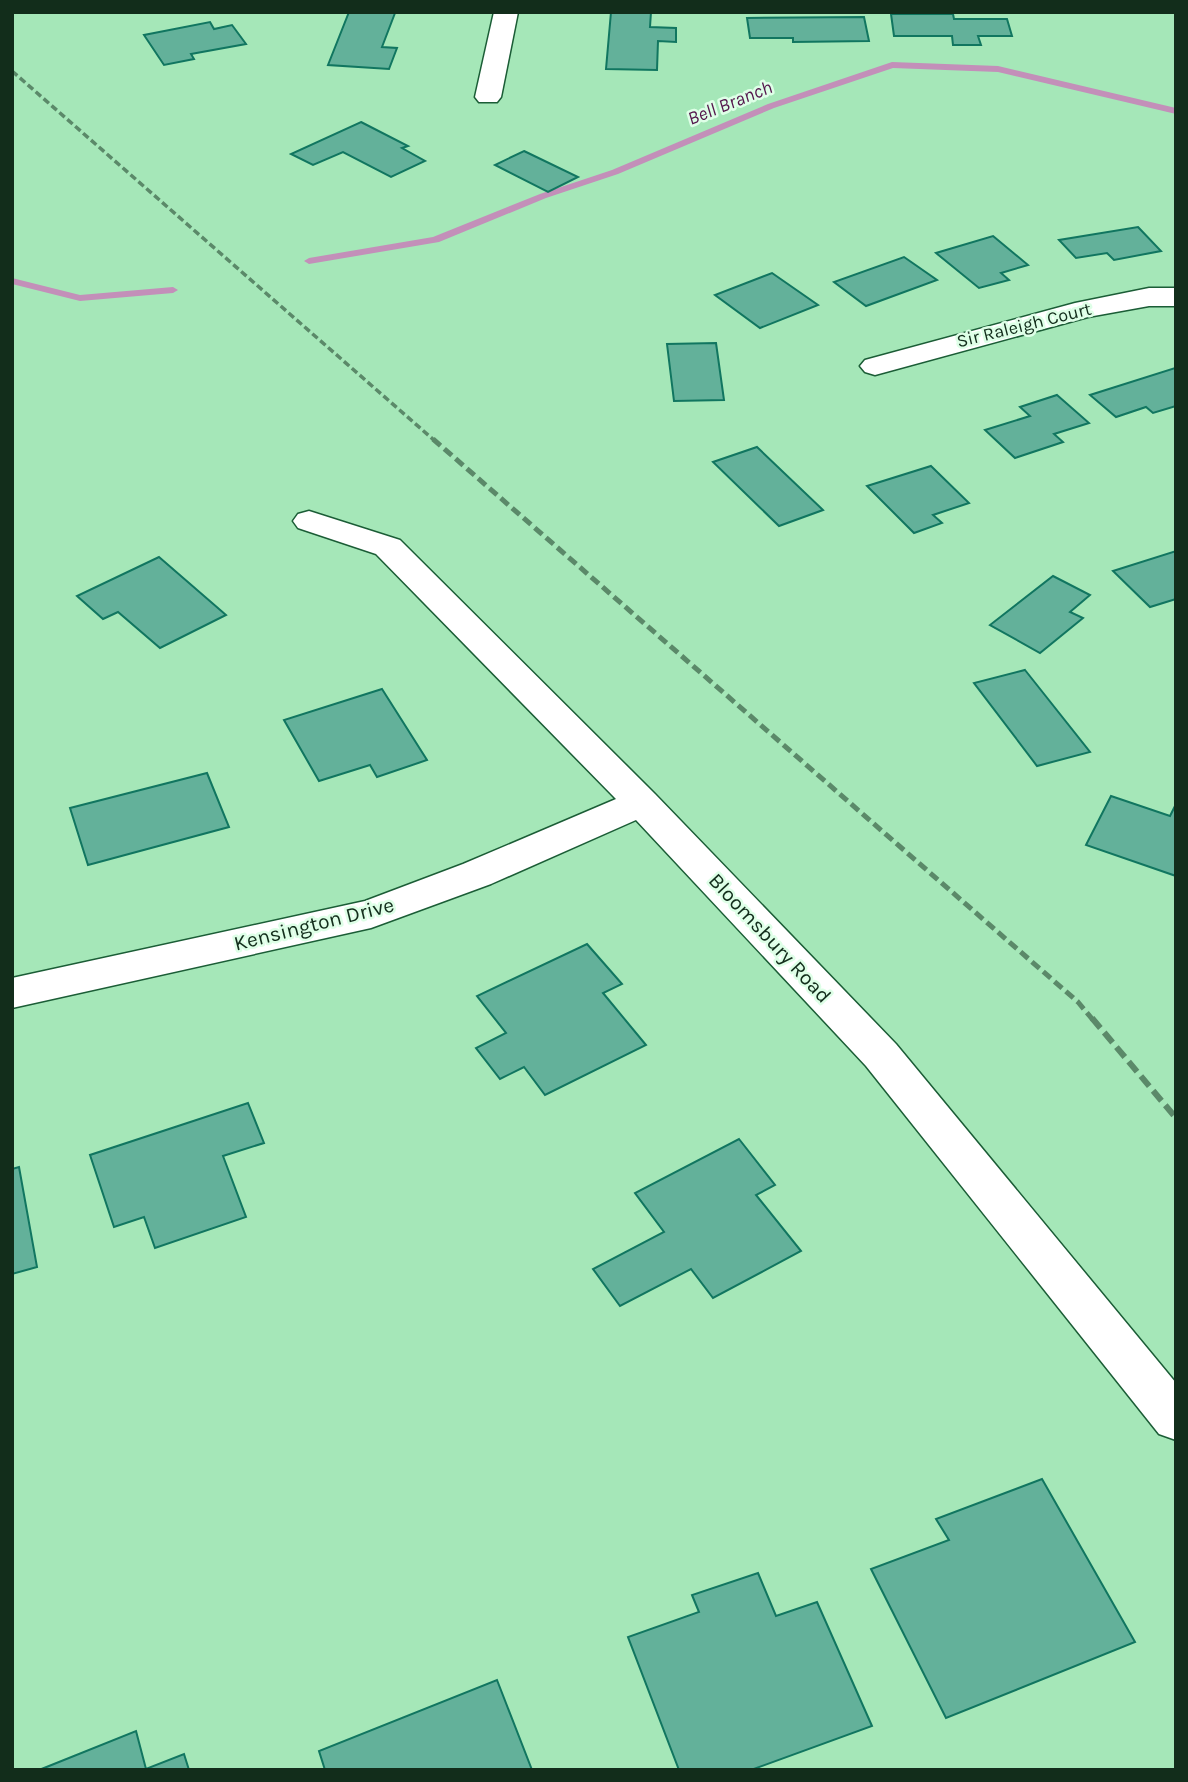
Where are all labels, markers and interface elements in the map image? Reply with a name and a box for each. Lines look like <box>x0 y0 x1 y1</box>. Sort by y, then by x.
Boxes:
water label: Bell Branch <box>684 76 776 130</box>
street label: Sir Raleigh Court <box>954 298 1094 352</box>
street label: Bloomsbury Road <box>704 868 836 1008</box>
street label: Kensington Drive <box>231 893 397 955</box>

